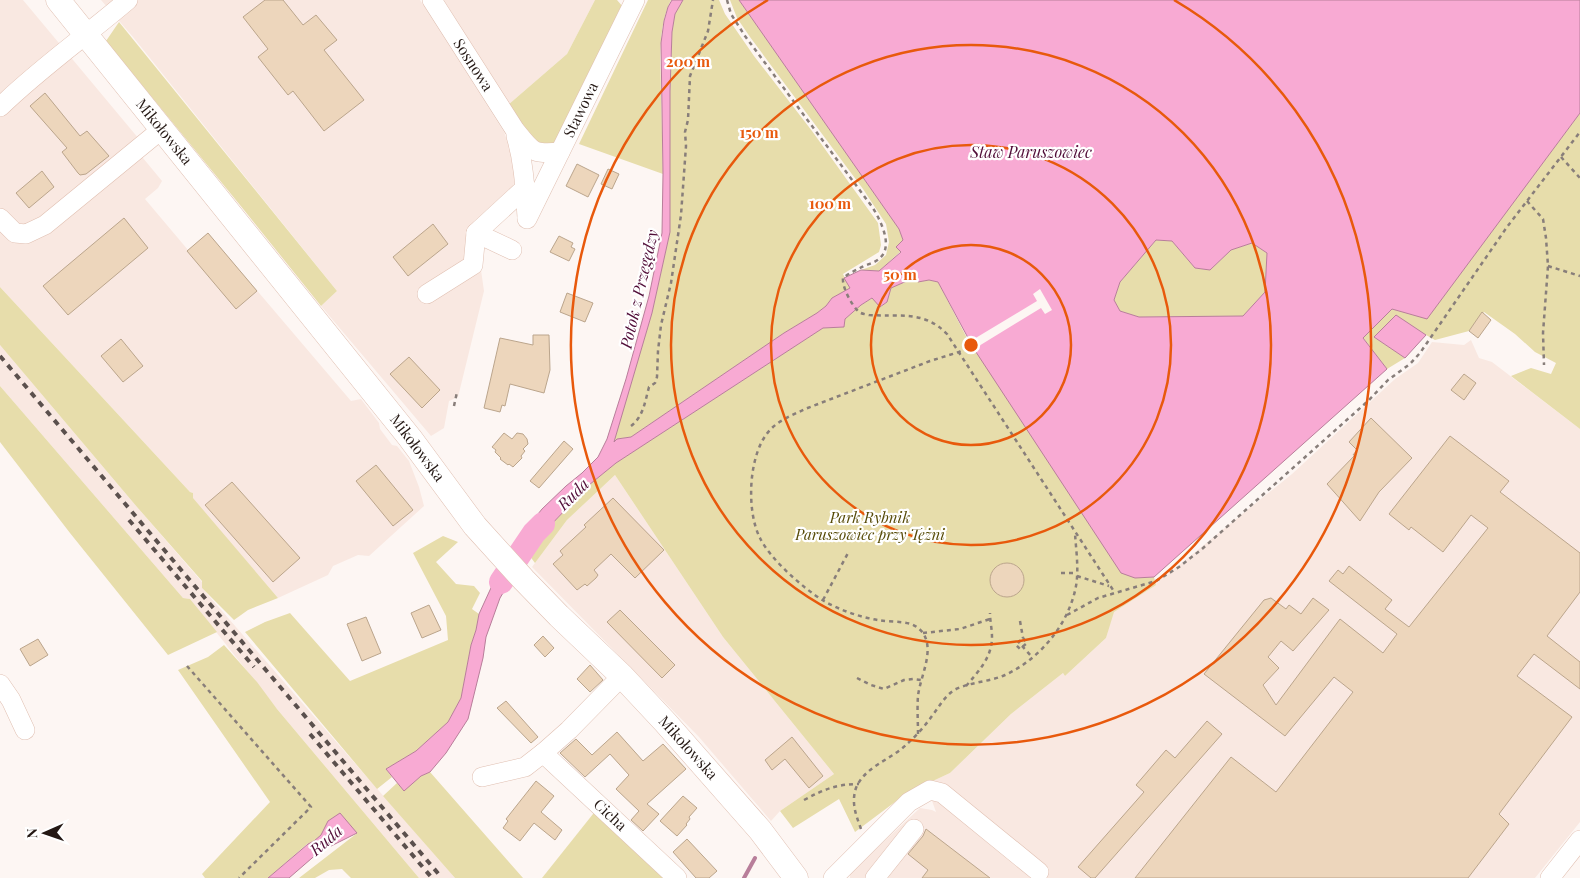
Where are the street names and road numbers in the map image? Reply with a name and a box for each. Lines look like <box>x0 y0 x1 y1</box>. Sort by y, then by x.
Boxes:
street label: Sosnowa <box>449 34 499 95</box>
street label: Stawowa <box>558 78 602 141</box>
street label: Mikołowska <box>132 94 198 169</box>
street label: Mikołowska <box>386 410 450 486</box>
street label: Mikołowska <box>655 711 723 784</box>
street label: Cicha <box>590 794 632 835</box>

